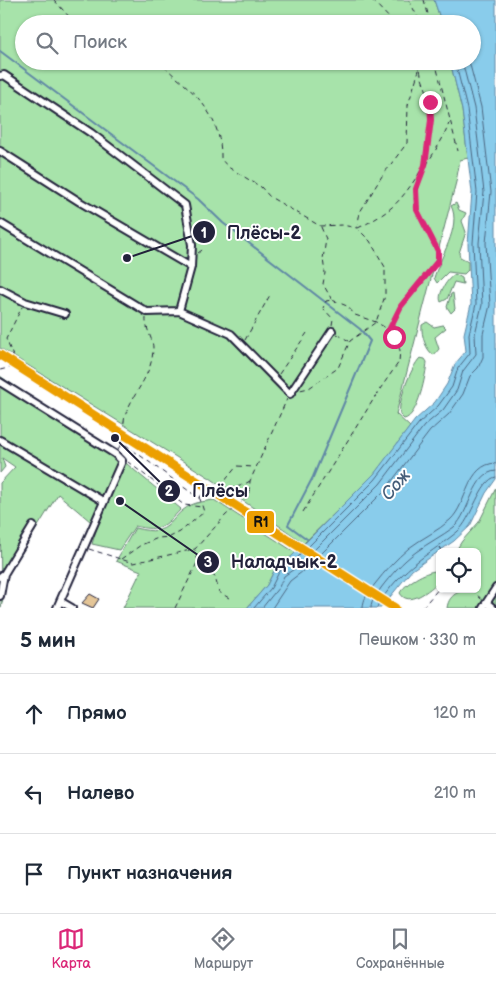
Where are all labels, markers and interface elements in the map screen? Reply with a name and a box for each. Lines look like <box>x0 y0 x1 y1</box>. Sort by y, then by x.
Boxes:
search box <box>15 15 481 70</box>
icon: search <box>33 29 61 57</box>
text: Поиск <box>73 31 127 54</box>
route end <box>419 91 442 114</box>
callout: Плёсы-2 <box>192 216 311 249</box>
text: Плёсы-2 <box>227 223 301 244</box>
text: 1 <box>201 224 207 243</box>
route start <box>383 326 406 349</box>
water label: Сож <box>377 465 415 505</box>
callout: Плёсы <box>156 474 258 507</box>
text: Плёсы <box>192 481 248 502</box>
text: 2 <box>165 482 174 501</box>
line badge: R1 <box>246 510 275 534</box>
text: R1 <box>253 514 269 531</box>
callout: Наладчык-2 <box>196 546 347 579</box>
map controls <box>436 548 481 593</box>
button: locate <box>436 548 481 593</box>
text: Наладчык-2 <box>231 552 337 573</box>
text: 3 <box>204 553 213 572</box>
text: 5 мин <box>20 628 76 653</box>
text: Пешком · 330 m <box>359 631 476 650</box>
icon: ahead <box>20 700 48 728</box>
text: Прямо <box>67 702 127 725</box>
text: 120 m <box>433 704 476 723</box>
icon: left <box>20 780 48 808</box>
text: Налево <box>67 782 134 805</box>
text: 210 m <box>434 784 476 803</box>
icon: arrive <box>20 860 48 888</box>
text: Пункт назначения <box>67 862 232 885</box>
tab: Карта <box>51 925 91 972</box>
tab: Маршрут <box>194 925 253 972</box>
tab: Сохранённые <box>356 925 445 972</box>

